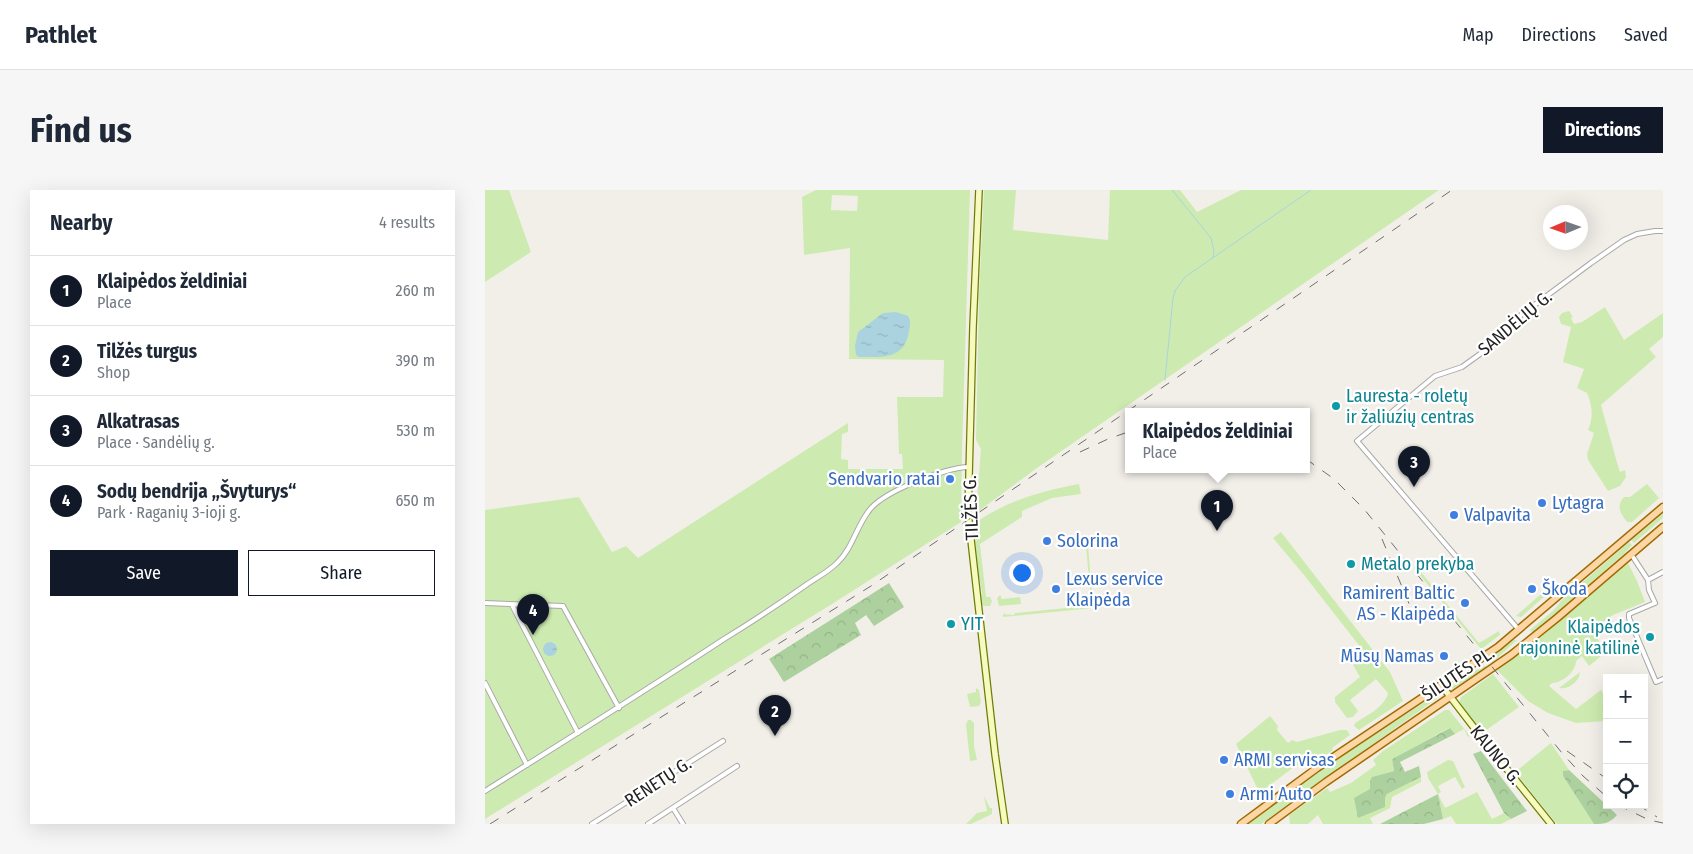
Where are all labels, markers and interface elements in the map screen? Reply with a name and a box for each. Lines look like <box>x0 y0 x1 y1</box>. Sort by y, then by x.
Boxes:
text: Pathlet <box>25 21 97 49</box>
text: Map <box>1462 24 1494 46</box>
text: Directions <box>1522 24 1596 46</box>
text: Saved <box>1624 24 1668 46</box>
button: Directions <box>1543 107 1663 153</box>
text: Find us <box>30 109 132 151</box>
north arrow <box>1543 205 1588 250</box>
text: Nearby <box>50 210 112 236</box>
text: 4 results <box>379 213 435 232</box>
text: Klaipėdos želdiniai <box>97 270 247 293</box>
text: 1 <box>63 281 69 300</box>
text: 260 m <box>396 281 435 300</box>
street label: SANDĖLIŲ G. <box>1474 286 1557 360</box>
text: Place <box>97 293 132 312</box>
text: Tilžės turgus <box>97 340 197 363</box>
text: 2 <box>62 351 70 370</box>
text: 390 m <box>396 351 435 370</box>
text: Shop <box>97 363 130 382</box>
place label: Lauresta - roletų ir žaliuzių centras <box>1346 385 1475 428</box>
marker: Lauresta - roletų ir žaliuzių centras <box>1330 400 1342 412</box>
popup <box>1125 408 1310 473</box>
text: Alkatrasas <box>97 410 180 433</box>
text: Klaipėdos želdiniai <box>1142 420 1293 443</box>
text: 3 <box>62 421 70 440</box>
text: 530 m <box>396 421 435 440</box>
text: Place · Sandėlių g. <box>97 433 215 452</box>
text: Place <box>1142 443 1177 462</box>
pin: 3 <box>1398 446 1430 487</box>
place label: Sendvario ratai <box>828 468 940 490</box>
marker: Sendvario ratai <box>944 473 956 485</box>
street label: TILŽĖS G. <box>959 475 983 541</box>
text: Sodų bendrija „Švyturys“ <box>97 480 296 503</box>
pin: 1 <box>1201 490 1233 531</box>
text: 4 <box>62 491 70 510</box>
text: 650 m <box>395 491 435 510</box>
place label: Lytagra <box>1552 492 1604 514</box>
marker: Lytagra <box>1536 497 1548 509</box>
text: Park · Raganių 3-ioji g. <box>97 503 241 522</box>
place label: Valpavita <box>1464 504 1531 526</box>
marker: Valpavita <box>1448 509 1460 521</box>
place label: Solorina <box>1057 530 1119 552</box>
marker: Solorina <box>1041 535 1053 547</box>
button: Save <box>50 550 238 596</box>
button: Share <box>248 550 435 596</box>
place label: Metalo prekyba <box>1361 553 1475 575</box>
marker: Metalo prekyba <box>1345 558 1357 570</box>
your location <box>1009 560 1035 586</box>
place label: Lexus service Klaipėda <box>1066 568 1163 611</box>
place label: Škoda <box>1542 578 1587 600</box>
place label: Ramirent Baltic AS - Klaipėda <box>1343 582 1455 625</box>
marker: Lexus service Klaipėda <box>1050 583 1062 595</box>
marker: Škoda <box>1526 583 1538 595</box>
pin: 4 <box>517 594 549 635</box>
marker: Ramirent Baltic AS - Klaipėda <box>1459 597 1471 609</box>
place label: YIT <box>961 613 984 635</box>
place label: Klaipėdos rajoninė katilinė <box>1520 616 1640 659</box>
marker: YIT <box>945 618 957 630</box>
marker: Klaipėdos rajoninė katilinė <box>1644 631 1656 643</box>
street label: ŠILUTĖS PL. <box>1418 642 1499 706</box>
place label: Mūsų Namas <box>1340 645 1434 667</box>
marker: Mūsų Namas <box>1438 650 1450 662</box>
map controls <box>1603 674 1648 809</box>
button: + <box>1603 674 1648 719</box>
pin: 2 <box>759 695 791 736</box>
button: − <box>1603 719 1648 764</box>
street label: KAUNO G. <box>1465 721 1527 789</box>
place label: ARMI servisas <box>1234 749 1335 771</box>
street label: RENETŲ G. <box>621 752 696 812</box>
marker: ARMI servisas <box>1218 754 1230 766</box>
button: locate <box>1603 764 1648 809</box>
place label: Armi Auto <box>1240 783 1312 805</box>
marker: Armi Auto <box>1224 788 1236 800</box>

